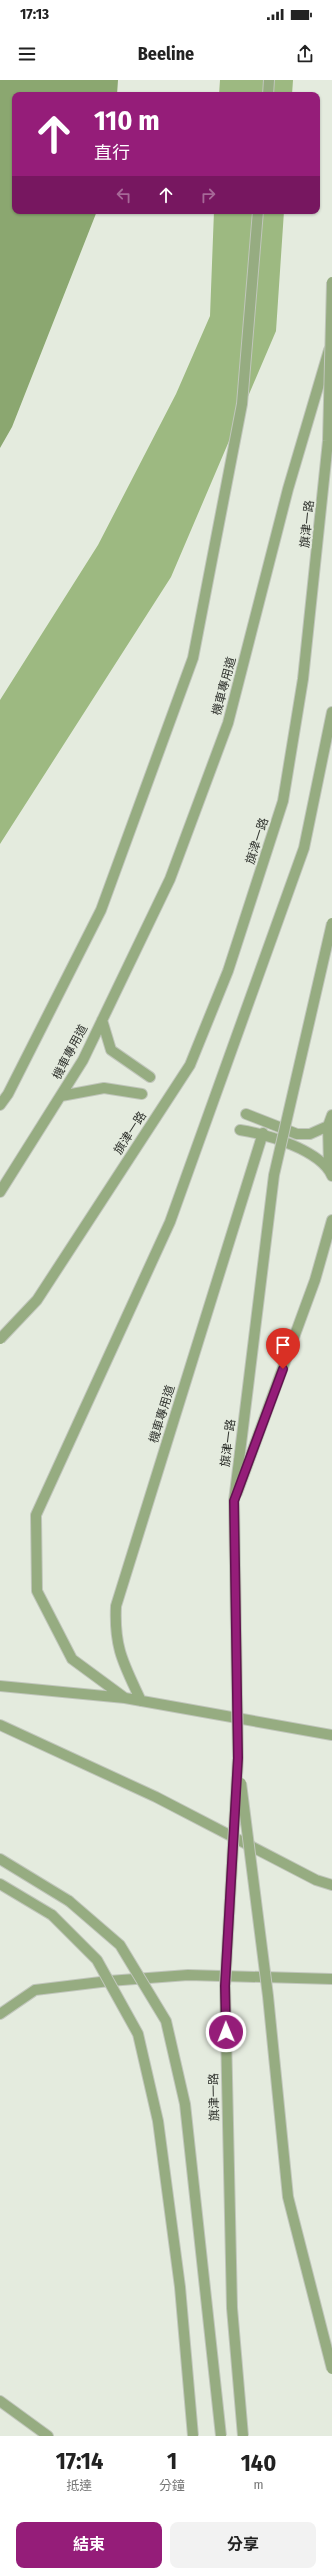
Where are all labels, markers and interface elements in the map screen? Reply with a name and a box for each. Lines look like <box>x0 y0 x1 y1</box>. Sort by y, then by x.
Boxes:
text: 17:13 <box>20 5 49 23</box>
icon: menu <box>16 43 38 65</box>
text: Beeline <box>138 43 194 65</box>
icon: share <box>294 43 316 65</box>
text: 110 m <box>94 104 160 137</box>
icon: ahead <box>28 108 80 160</box>
text: 直行 <box>94 142 130 164</box>
icon: left <box>113 184 135 206</box>
icon: ahead <box>155 184 177 206</box>
icon: right <box>197 184 219 206</box>
street label: 旗津一路 <box>298 499 316 549</box>
street label: 機車專用道 <box>209 655 239 717</box>
street label: 旗津一路 <box>243 816 271 866</box>
street label: 機車專用道 <box>50 1022 90 1082</box>
street label: 旗津一路 <box>111 1109 149 1157</box>
pin <box>266 1328 300 1369</box>
icon: arrive <box>272 1334 294 1356</box>
street label: 機車專用道 <box>147 1383 177 1445</box>
street label: 旗津一路 <box>218 1418 238 1468</box>
position arrow <box>205 2011 247 2053</box>
street label: 旗津一路 <box>207 2073 221 2121</box>
text: 17:14 <box>56 2447 103 2475</box>
text: 1 <box>167 2447 177 2475</box>
text: 140 <box>241 2449 276 2477</box>
text: m <box>253 2477 263 2492</box>
text: 抵達 <box>66 2478 92 2493</box>
text: 分鐘 <box>159 2478 185 2493</box>
button: 結束 <box>16 2522 162 2568</box>
button: 分享 <box>170 2522 316 2568</box>

